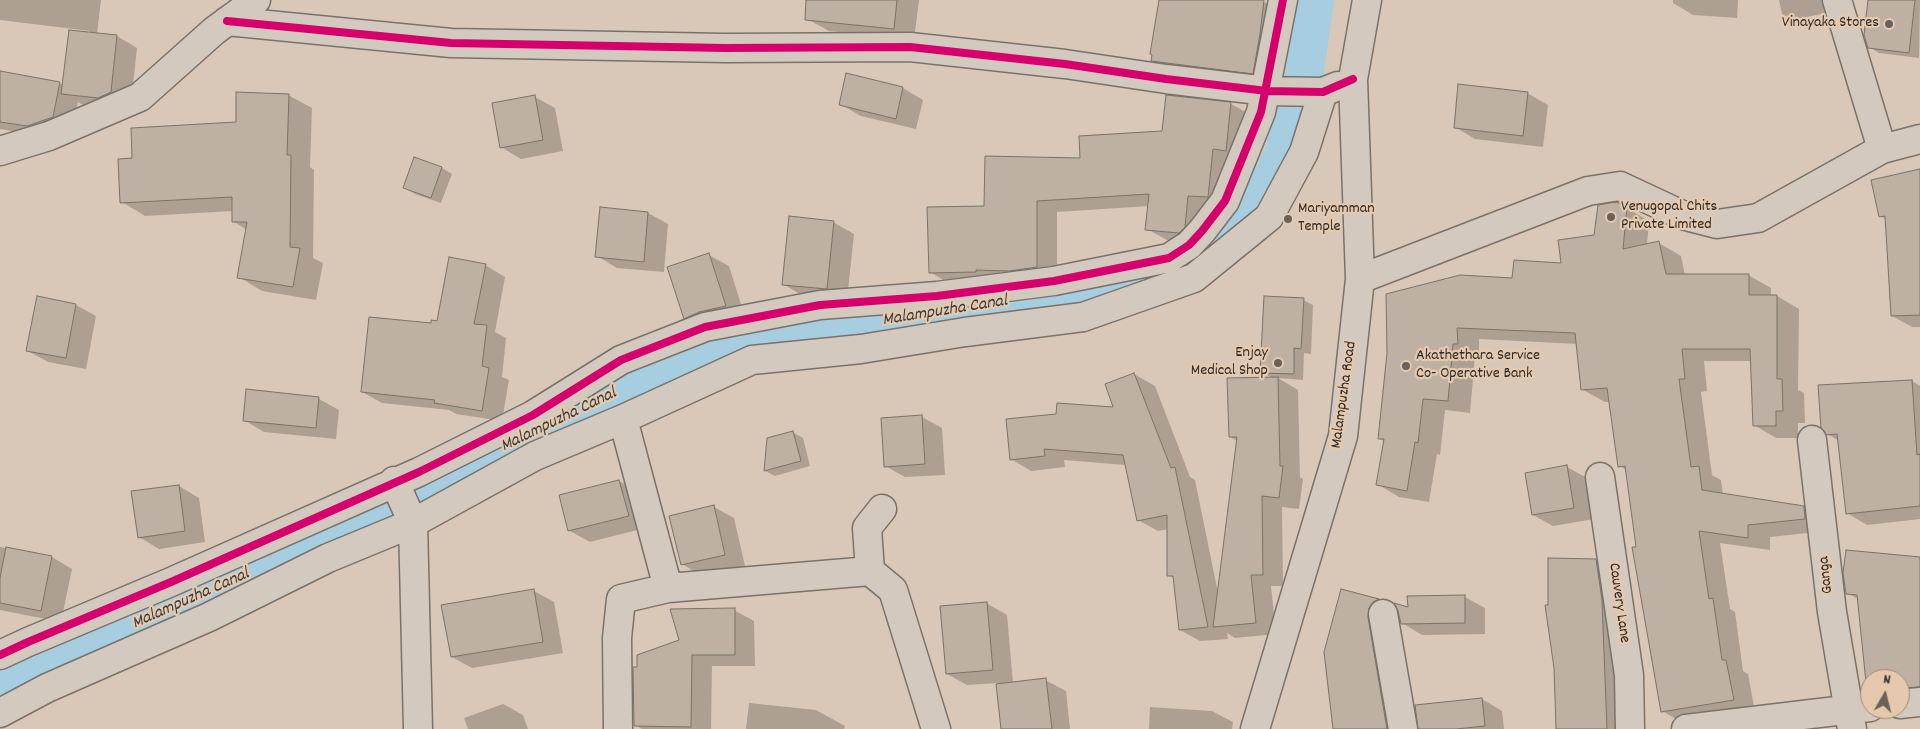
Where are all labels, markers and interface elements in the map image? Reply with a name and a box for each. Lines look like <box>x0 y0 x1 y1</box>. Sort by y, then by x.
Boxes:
place label: Vinayaka Stores <box>1782 14 1879 34</box>
marker: Vinayaka Stores <box>1883 18 1895 30</box>
place label: Venugopal Chits Private Limited <box>1621 198 1717 236</box>
place label: Mariyamman Temple <box>1298 200 1375 238</box>
marker: Venugopal Chits Private Limited <box>1605 211 1617 223</box>
marker: Mariyamman Temple <box>1282 213 1294 225</box>
water label: Malampuzha Canal <box>881 291 1009 333</box>
street label: Malampuzha Road <box>1328 340 1362 450</box>
place label: Enjay Medical Shop <box>1191 344 1268 382</box>
place label: Akathethara Service Co- Operative Bank <box>1416 347 1540 385</box>
marker: Enjay Medical Shop <box>1272 357 1284 369</box>
marker: Akathethara Service Co- Operative Bank <box>1400 360 1412 372</box>
water label: Malampuzha Canal <box>498 384 620 458</box>
street label: Ganga <box>1815 555 1839 595</box>
street label: Cauvery Lane <box>1603 562 1633 644</box>
water label: Malampuzha Canal <box>129 564 253 636</box>
north arrow <box>1860 669 1910 719</box>
text: N <box>1882 670 1892 691</box>

